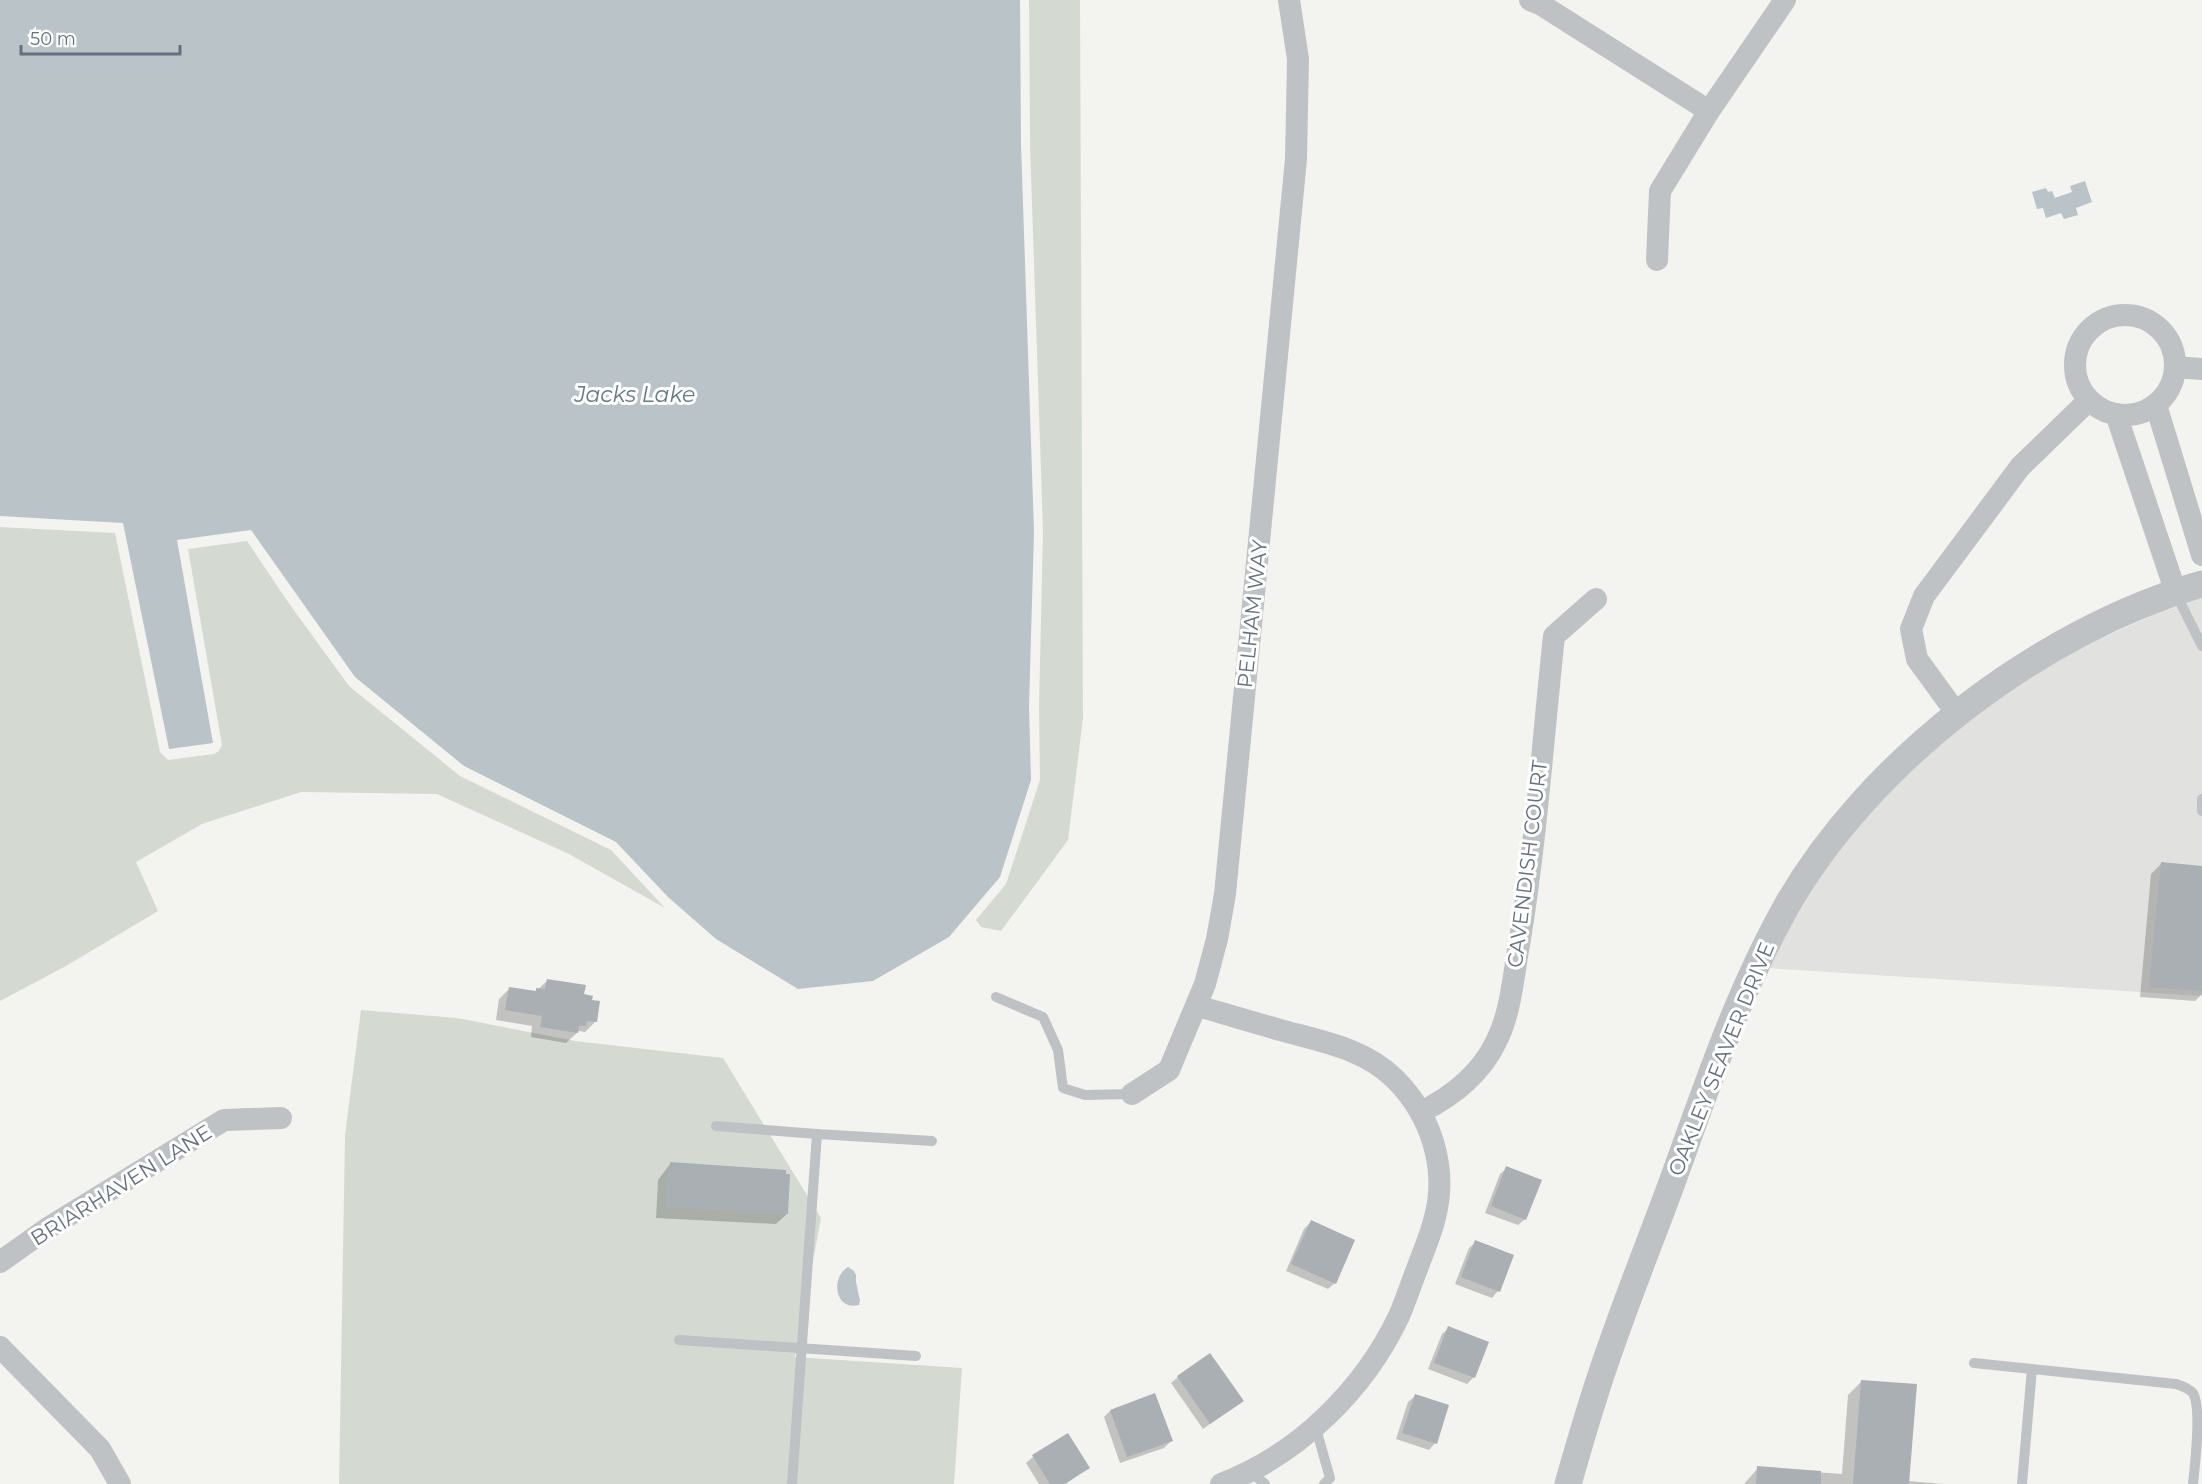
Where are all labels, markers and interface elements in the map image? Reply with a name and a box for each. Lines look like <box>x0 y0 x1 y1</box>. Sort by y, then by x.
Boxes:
scale bar <box>21 18 180 56</box>
text: 50 m <box>30 28 76 50</box>
water label: Jacks Lake <box>574 381 695 408</box>
street label: PELHAM WAY <box>1232 538 1272 689</box>
street label: CAVENDISH COURT <box>1502 759 1552 969</box>
street label: OAKLEY SEAVER DRIVE <box>1663 939 1779 1179</box>
street label: BRIARHAVEN LANE <box>26 1119 216 1251</box>

